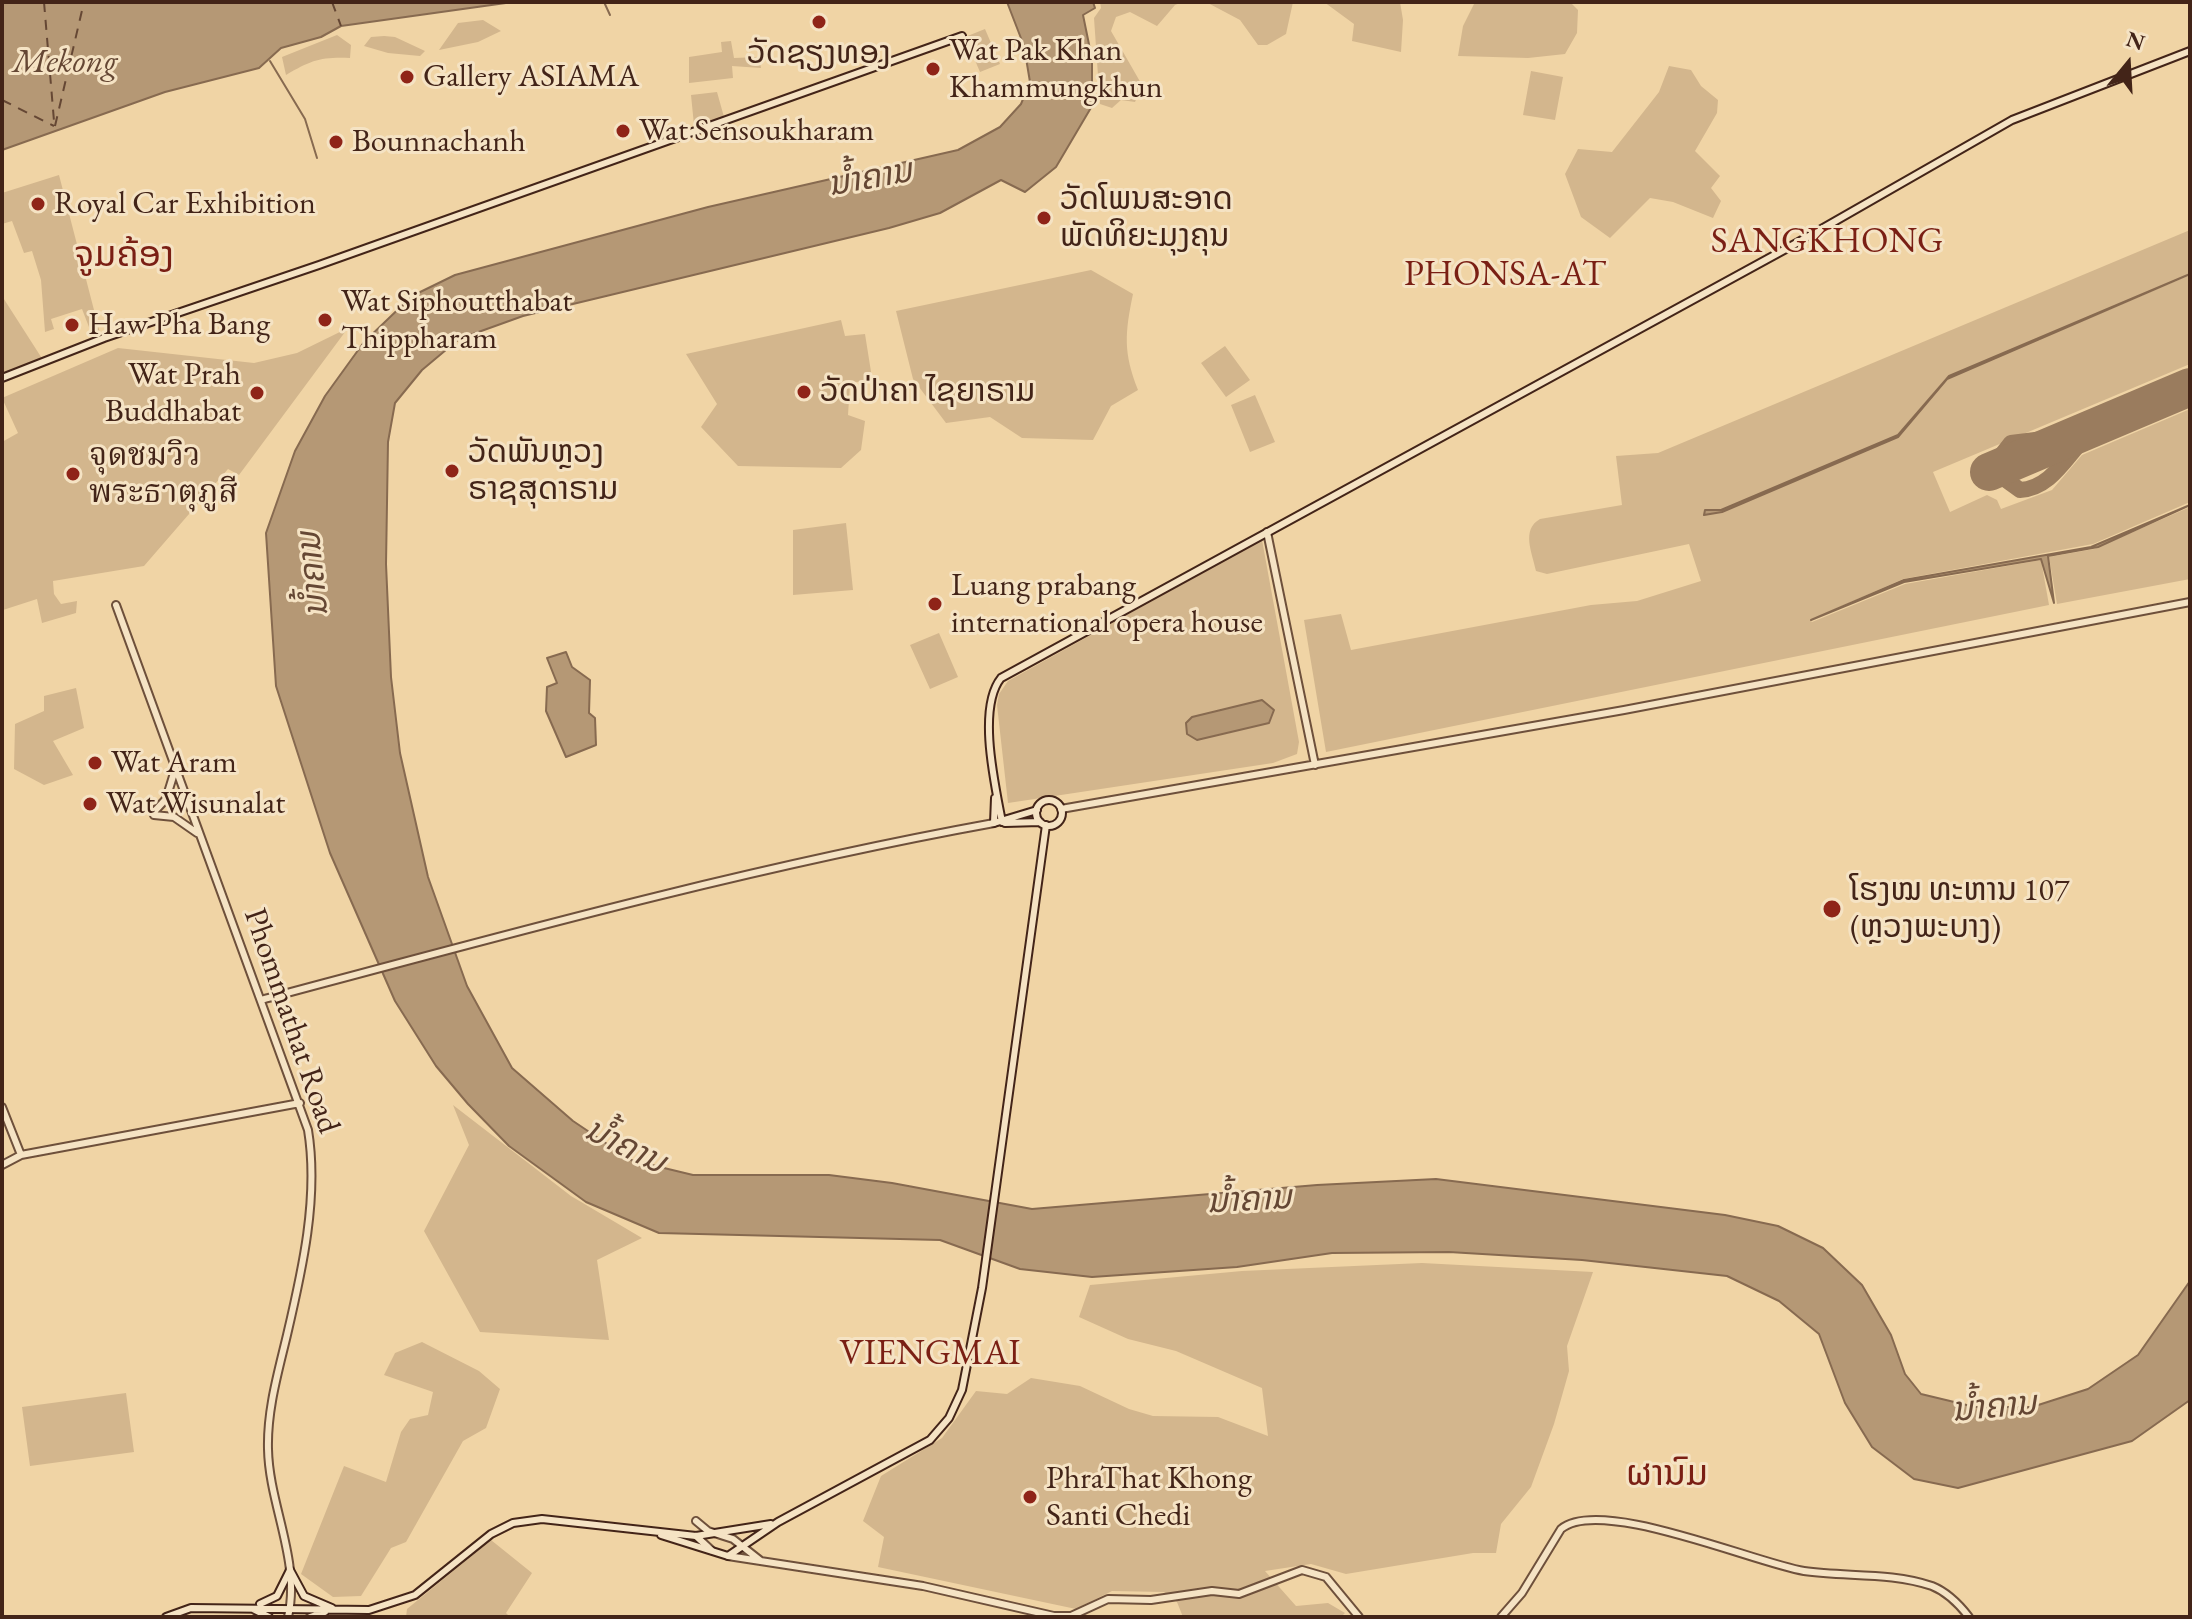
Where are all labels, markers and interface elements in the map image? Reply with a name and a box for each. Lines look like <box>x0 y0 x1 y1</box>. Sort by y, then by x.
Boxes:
marker: ວັດຊຽງທອງ <box>810 13 828 31</box>
north arrow <box>2088 24 2168 104</box>
text: N <box>2123 24 2149 57</box>
place label: Wat Pak Khan Khammungkhun <box>949 32 1163 107</box>
place label: ວັດຊຽງທອງ <box>747 35 891 73</box>
water label: Mekong <box>13 43 117 83</box>
place label: Gallery ASIAMA <box>423 58 639 96</box>
marker: Wat Pak Khan Khammungkhun <box>924 60 942 78</box>
marker: Gallery ASIAMA <box>398 68 416 86</box>
place label: Wat Sensoukharam <box>639 112 874 150</box>
marker: Wat Sensoukharam <box>614 122 632 140</box>
place label: Bounnachanh <box>352 123 526 161</box>
marker: Bounnachanh <box>327 133 345 151</box>
water label: ນ້ຳຄານ <box>825 152 915 206</box>
place label: ວັດໂພນສະອາດ ພັດທິຍະມຸງຄຸນ <box>1060 181 1233 256</box>
place label: Royal Car Exhibition <box>54 185 316 223</box>
marker: Royal Car Exhibition <box>29 195 47 213</box>
marker: ວັດໂພນສະອາດ ພັດທິຍະມຸງຄຸນ <box>1035 209 1053 227</box>
district label: SANGKHONG <box>1702 220 1952 264</box>
district label: ຈູມຄ້ອງ <box>74 234 174 278</box>
district label: PHONSA-AT <box>1395 253 1615 297</box>
place label: Wat Siphoutthabat Thippharam <box>341 283 572 358</box>
place label: Haw Pha Bang <box>88 306 270 344</box>
marker: Wat Siphoutthabat Thippharam <box>316 311 334 329</box>
marker: Haw Pha Bang <box>63 316 81 334</box>
place label: Wat Prah Buddhabat <box>105 356 241 431</box>
place label: ວັດປ່າຄາ ໄຊຍາຣາມ <box>820 373 1035 411</box>
marker: ວັດປ່າຄາ ໄຊຍາຣາມ <box>795 383 813 401</box>
marker: Wat Prah Buddhabat <box>248 384 266 402</box>
place label: ວັດພັນຫຼວງ ຣາຊສຸດາຣາມ <box>468 434 618 509</box>
place label: จุดชมวิว พระธาตุภูสี <box>89 437 238 512</box>
marker: ວັດພັນຫຼວງ ຣາຊສຸດາຣາມ <box>443 462 461 480</box>
marker: จุดชมวิว พระธาตุภูสี <box>64 465 82 483</box>
water label: ນ້ຳຄານ <box>289 530 339 618</box>
place label: Luang prabang international opera house <box>951 567 1263 642</box>
marker: Luang prabang international opera house <box>926 595 944 613</box>
place label: Wat Aram <box>111 744 237 782</box>
marker: Wat Aram <box>86 754 104 772</box>
place label: Wat Wisunalat <box>106 785 285 823</box>
marker: Wat Wisunalat <box>81 795 99 813</box>
place label: ໂຮງໝ ທະຫານ 107 (ຫຼວງພະບາງ) <box>1850 872 2069 947</box>
marker: ໂຮງໝ ທະຫານ 107 (ຫຼວງພະບາງ) <box>1821 898 1843 920</box>
street label: Phommathat Road <box>235 904 347 1138</box>
water label: ນ້ຳຄານ <box>578 1110 672 1184</box>
water label: ນ້ຳຄານ <box>1206 1178 1292 1224</box>
district label: VIENGMAI <box>831 1332 1029 1376</box>
water label: ນ້ຳຄານ <box>1950 1384 2038 1432</box>
district label: ຜານົມ <box>1626 1453 1708 1497</box>
place label: PhraThat Khong Santi Chedi <box>1046 1460 1252 1535</box>
marker: PhraThat Khong Santi Chedi <box>1021 1488 1039 1506</box>

